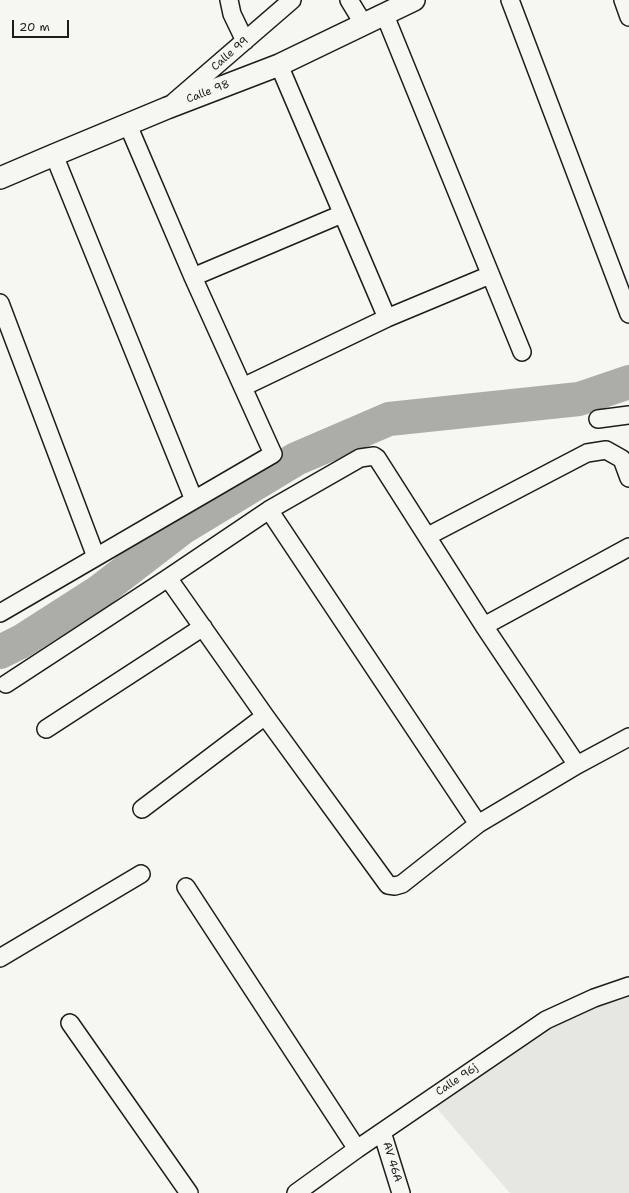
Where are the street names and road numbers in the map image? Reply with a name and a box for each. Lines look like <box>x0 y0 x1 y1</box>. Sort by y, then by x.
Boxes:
street label: Calle 99 <box>209 34 251 74</box>
street label: Calle 98 <box>185 78 231 106</box>
street label: Calle 96j <box>433 1061 481 1099</box>
street label: AV 46A <box>380 1140 404 1184</box>

